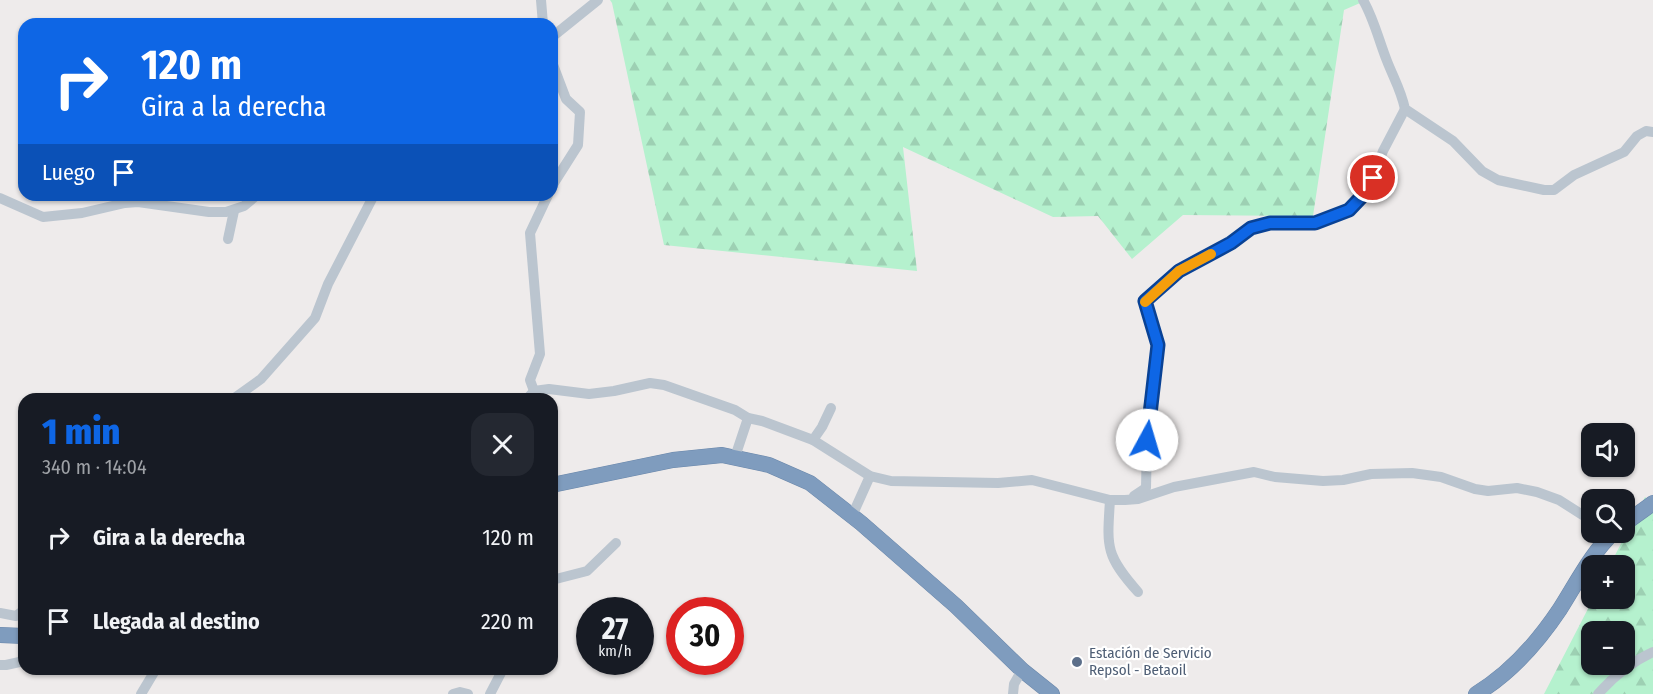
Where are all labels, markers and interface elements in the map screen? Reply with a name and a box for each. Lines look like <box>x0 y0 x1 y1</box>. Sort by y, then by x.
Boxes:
text: 120 m <box>141 40 242 90</box>
icon: right <box>42 42 120 120</box>
text: Gira a la derecha <box>141 91 326 123</box>
pin <box>1347 152 1398 203</box>
icon: arrive <box>107 156 140 189</box>
text: Luego <box>42 159 95 186</box>
icon: arrive <box>1356 161 1389 194</box>
position arrow <box>1115 408 1179 472</box>
text: 1 min <box>42 410 120 454</box>
button: close <box>471 413 534 476</box>
map controls <box>1581 423 1635 675</box>
button: sound <box>1581 423 1635 477</box>
text: 340 m · 14:04 <box>42 455 147 479</box>
button: search <box>1581 489 1635 543</box>
icon: right <box>42 521 75 554</box>
text: Gira a la derecha <box>93 524 245 551</box>
text: 120 m <box>482 524 534 551</box>
button: + <box>1581 555 1635 609</box>
speed limit sign: 30 <box>666 597 744 675</box>
icon: arrive <box>42 605 75 638</box>
text: Llegada al destino <box>93 608 260 635</box>
text: 220 m <box>481 608 534 635</box>
text: 27 <box>602 611 628 647</box>
button: − <box>1581 621 1635 675</box>
text: km/h <box>598 642 632 660</box>
place label: Estación de Servicio Repsol - Betaoil <box>1089 644 1212 679</box>
marker: Estación de Servicio Repsol - Betaoil <box>1070 655 1084 669</box>

